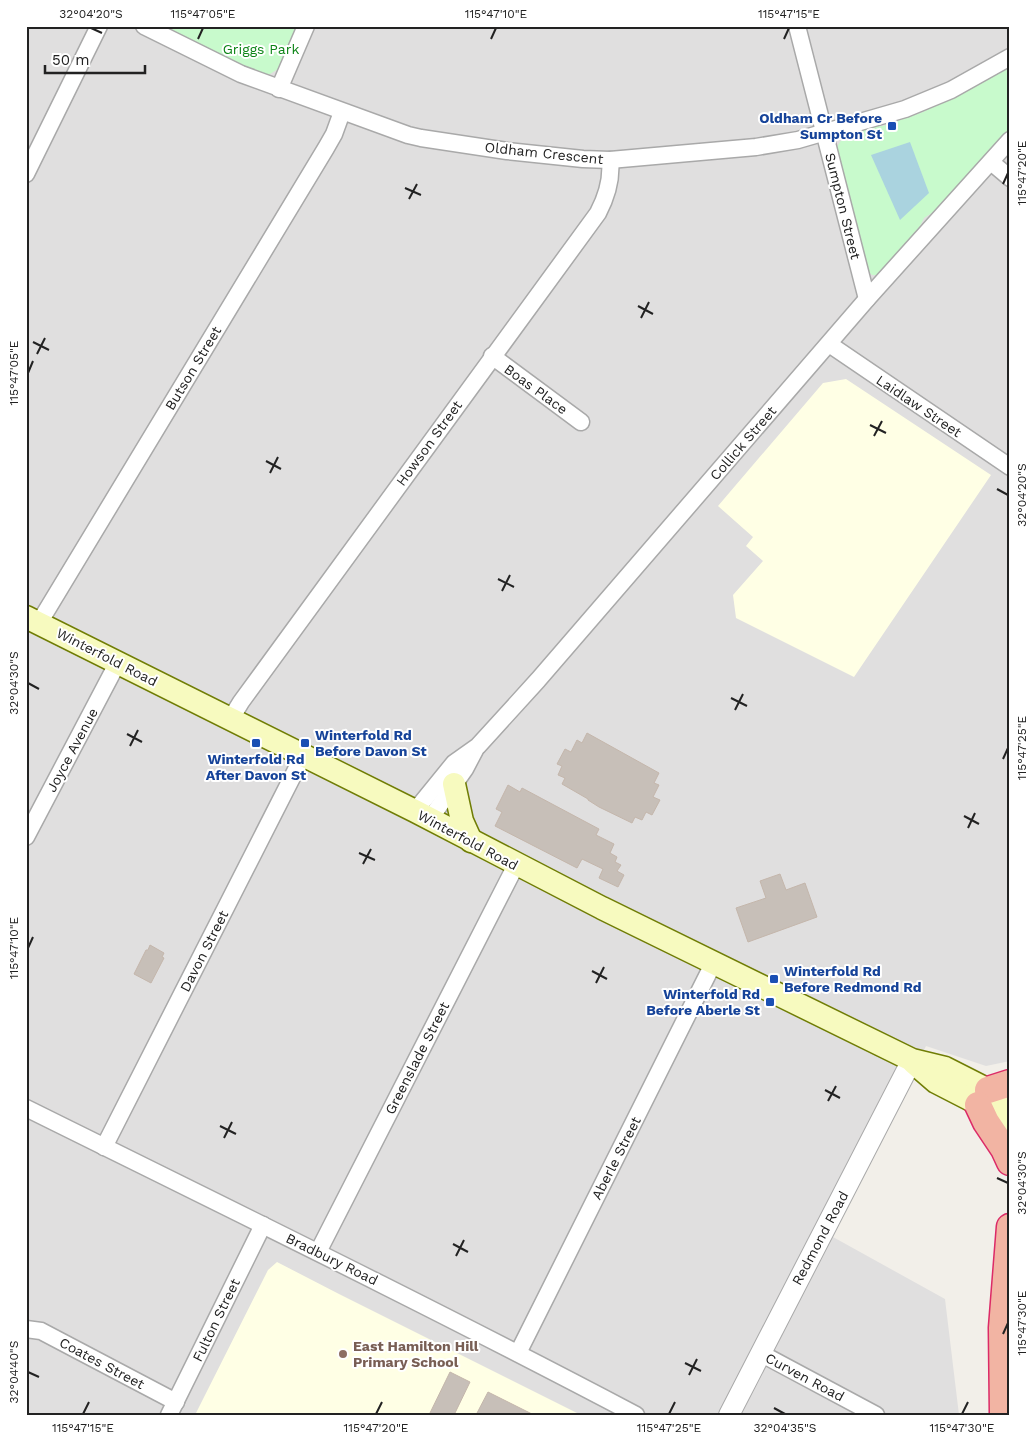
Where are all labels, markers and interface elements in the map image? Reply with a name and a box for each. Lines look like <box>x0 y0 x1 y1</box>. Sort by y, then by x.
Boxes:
text: 32°04'20"S <box>59 7 123 21</box>
text: 115°47'05"E <box>171 7 236 21</box>
text: 115°47'10"E <box>465 7 528 21</box>
text: 115°47'15"E <box>758 7 820 21</box>
park label: Griggs Park <box>223 41 299 57</box>
scale bar <box>45 42 145 74</box>
text: 50 m <box>52 51 89 69</box>
place label: Oldham Cr Before Sumpton St <box>759 110 882 142</box>
marker: Oldham Cr Before Sumpton St <box>886 120 898 132</box>
street label: Oldham Crescent <box>484 139 604 167</box>
text: 115°47'20"E <box>1015 140 1029 205</box>
street label: Sumpton Street <box>822 151 864 261</box>
street label: Butson Street <box>162 323 224 413</box>
text: 115°47'05"E <box>7 340 21 405</box>
street label: Boas Place <box>501 361 571 417</box>
street label: Laidlaw Street <box>873 372 965 440</box>
street label: Howson Street <box>393 397 465 489</box>
street label: Collick Street <box>707 403 780 483</box>
text: 32°04'20"S <box>1015 463 1029 527</box>
street label: Winterfold Road <box>54 625 160 689</box>
text: 32°04'30"S <box>7 651 21 715</box>
street label: Joyce Avenue <box>43 705 101 795</box>
text: 115°47'25"E <box>1015 716 1029 780</box>
place label: Winterfold Rd Before Davon St <box>315 727 427 759</box>
marker: Winterfold Rd After Davon St <box>250 737 262 749</box>
marker: Winterfold Rd Before Davon St <box>299 737 311 749</box>
place label: Winterfold Rd After Davon St <box>206 751 306 783</box>
street label: Winterfold Road <box>415 807 521 873</box>
street label: Davon Street <box>177 908 231 994</box>
text: 115°47'10"E <box>7 916 21 979</box>
place label: Winterfold Rd Before Redmond Rd <box>784 963 922 995</box>
marker: Winterfold Rd Before Redmond Rd <box>768 973 780 985</box>
place label: Winterfold Rd Before Aberle St <box>646 986 760 1018</box>
marker: Winterfold Rd Before Aberle St <box>764 996 776 1008</box>
street label: Greenslade Street <box>382 999 452 1117</box>
street label: Aberle Street <box>588 1114 644 1202</box>
text: 32°04'30"S <box>1015 1151 1029 1215</box>
street label: Redmond Road <box>789 1188 851 1288</box>
street label: Bradbury Road <box>283 1230 381 1288</box>
street label: Fulton Street <box>189 1276 243 1364</box>
text: 115°47'30"E <box>1015 1290 1029 1355</box>
street label: Coates Street <box>57 1334 147 1392</box>
place label: East Hamilton Hill Primary School <box>353 1338 479 1370</box>
text: 32°04'40"S <box>7 1341 21 1403</box>
marker: East Hamilton Hill Primary School <box>337 1348 349 1360</box>
street label: Curven Road <box>763 1350 847 1404</box>
text: 115°47'15"E <box>52 1421 114 1435</box>
text: 115°47'20"E <box>344 1421 409 1435</box>
text: 115°47'25"E <box>637 1421 701 1435</box>
text: 32°04'35"S <box>753 1421 817 1435</box>
text: 115°47'30"E <box>930 1421 995 1435</box>

